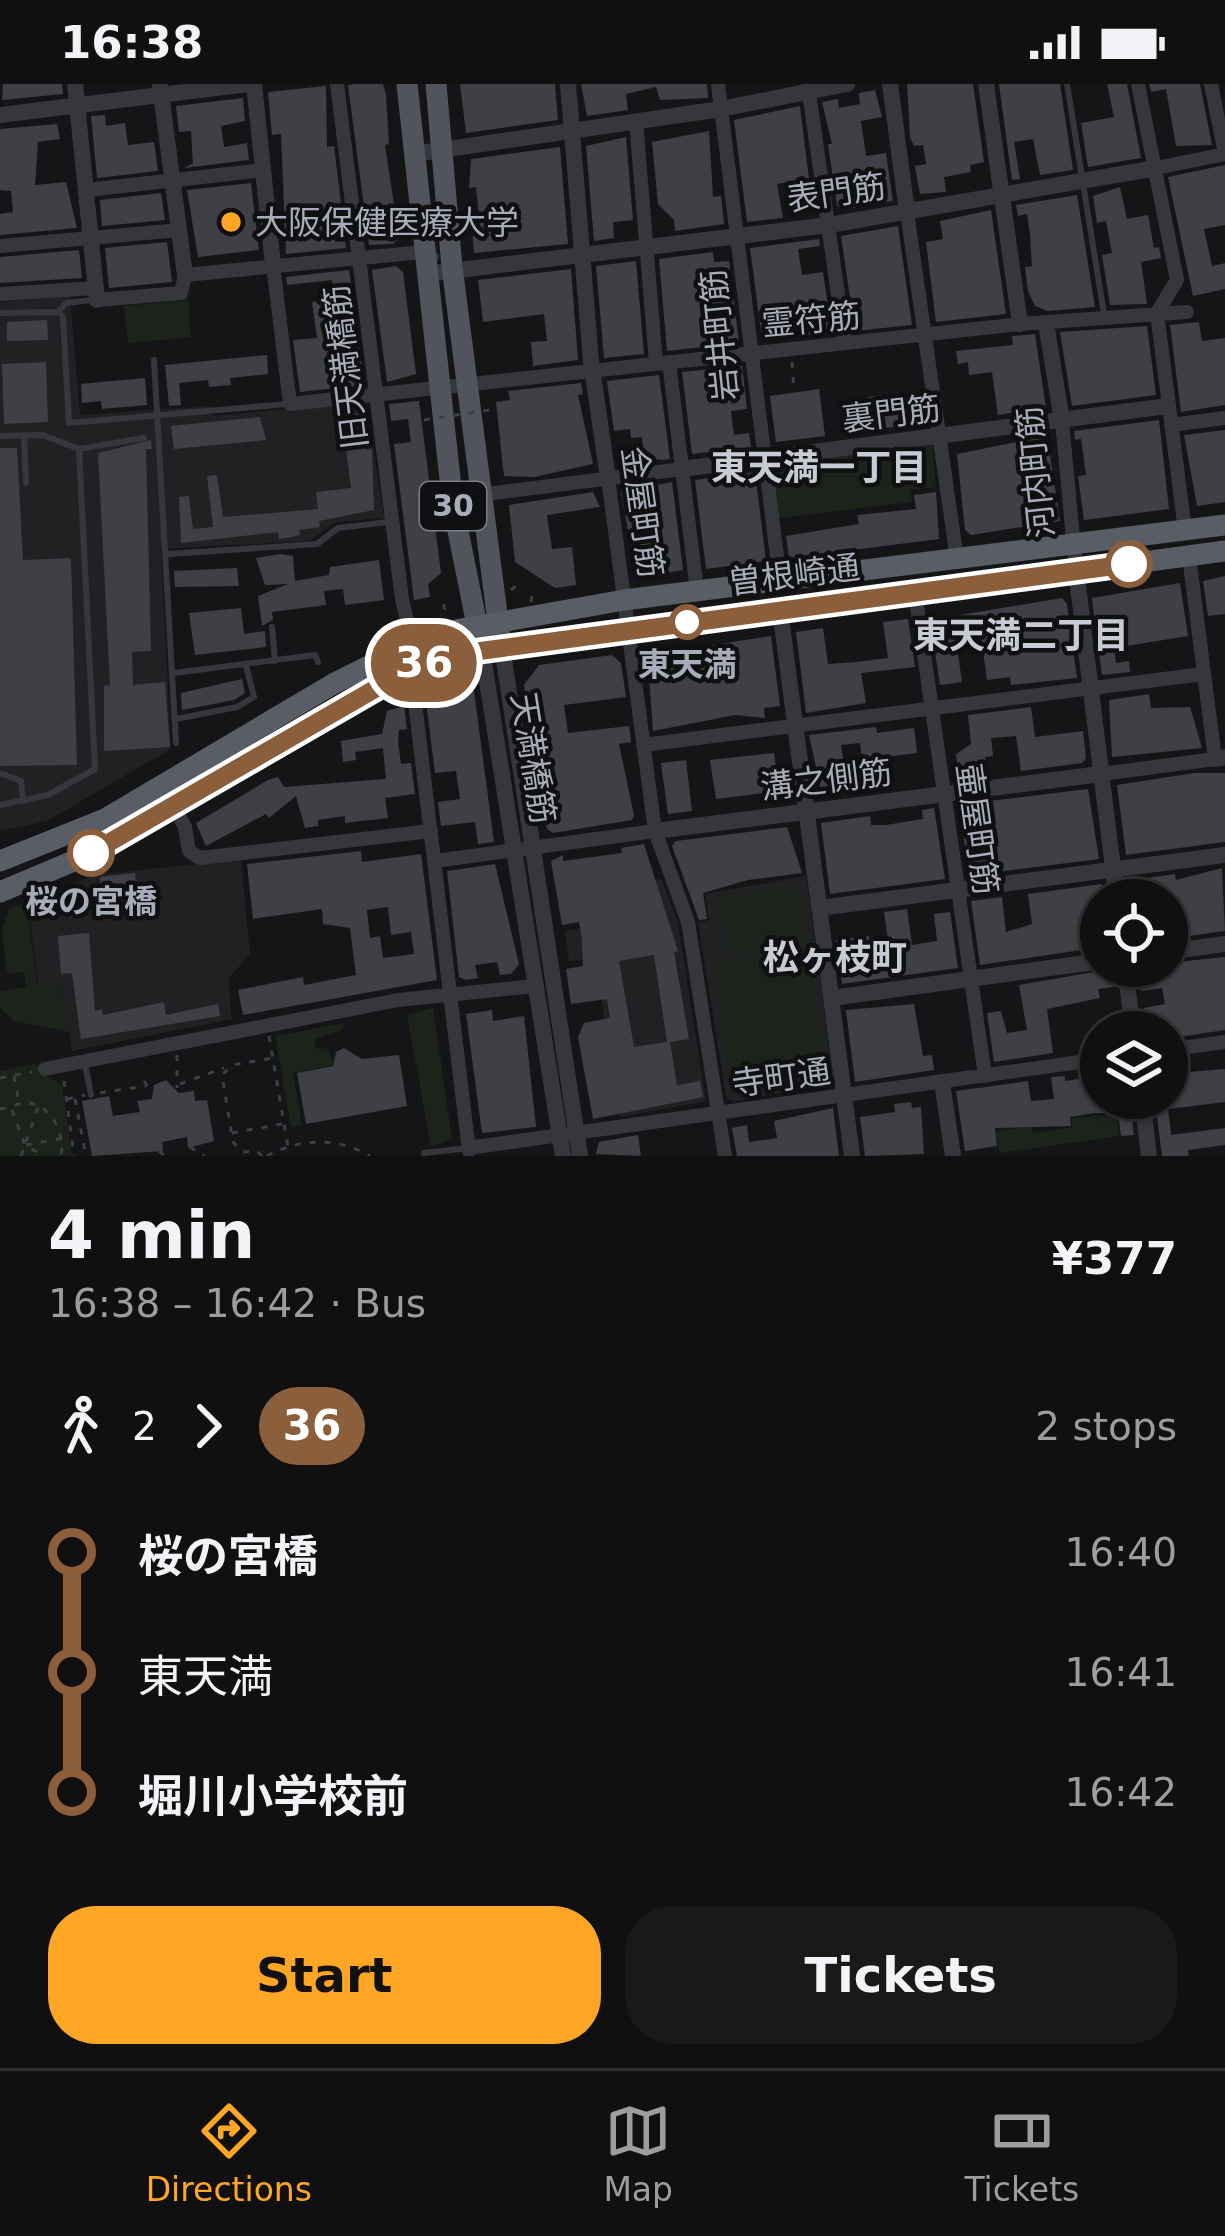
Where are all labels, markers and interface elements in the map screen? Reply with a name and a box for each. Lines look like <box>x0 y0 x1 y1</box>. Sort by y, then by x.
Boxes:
text: 16:38 <box>60 16 203 69</box>
street label: 表門筋 <box>784 166 888 219</box>
place label: 大阪保健医療大学 <box>255 203 519 242</box>
marker: 大阪保健医療大学 <box>218 209 244 235</box>
street label: 岩井町筋 <box>693 267 746 403</box>
street label: 旧天満橋筋 <box>316 283 375 451</box>
street label: 霊符筋 <box>760 296 862 343</box>
street label: 裏門筋 <box>840 388 943 439</box>
street label: 河内町筋 <box>1009 404 1062 540</box>
street label: 金屋町筋 <box>614 444 671 580</box>
district label: 東天満一丁目 <box>711 447 927 488</box>
road number: 30 <box>420 482 486 530</box>
unlabelled marker <box>1107 542 1151 586</box>
street label: 曽根崎通 <box>726 547 862 602</box>
marker: 東天満 <box>671 606 703 638</box>
district label: 東天満二丁目 <box>913 615 1129 656</box>
line badge: 36 <box>370 624 478 702</box>
text: 36 <box>395 638 453 687</box>
place label: 東天満 <box>638 645 737 684</box>
street label: 天満橋筋 <box>504 690 563 826</box>
street label: 溝之側筋 <box>758 752 894 807</box>
street label: 壷屋町筋 <box>949 761 1006 897</box>
marker: 桜の宮橋 <box>69 831 113 875</box>
map controls <box>1080 879 1188 1119</box>
button: locate <box>1080 879 1188 987</box>
place label: 桜の宮橋 <box>25 882 157 921</box>
district label: 松ヶ枝町 <box>763 937 907 978</box>
button: layers <box>1080 1011 1188 1119</box>
street label: 寺町通 <box>729 1051 833 1104</box>
text: 4 min <box>48 1197 255 1274</box>
text: ¥377 <box>1052 1232 1177 1285</box>
text: 16:38 – 16:42 · Bus <box>48 1281 426 1326</box>
icon: walk <box>48 1393 114 1459</box>
icon: forward <box>175 1393 241 1459</box>
text: 36 <box>283 1401 341 1450</box>
text: 2 <box>132 1404 157 1449</box>
text: 2 stops <box>1035 1404 1177 1449</box>
text: 桜の宮橋 <box>138 1530 318 1583</box>
text: 16:40 <box>1065 1530 1177 1575</box>
text: 東天満 <box>138 1650 273 1703</box>
text: 16:41 <box>1065 1650 1177 1695</box>
text: 堀川小学校前 <box>138 1770 408 1823</box>
text: 16:42 <box>1065 1770 1177 1815</box>
button: Start <box>48 1906 601 2044</box>
button: Tickets <box>625 1906 1177 2044</box>
tab: Directions <box>146 2098 312 2209</box>
tab: Map <box>603 2098 673 2209</box>
tab: Tickets <box>964 2098 1079 2209</box>

